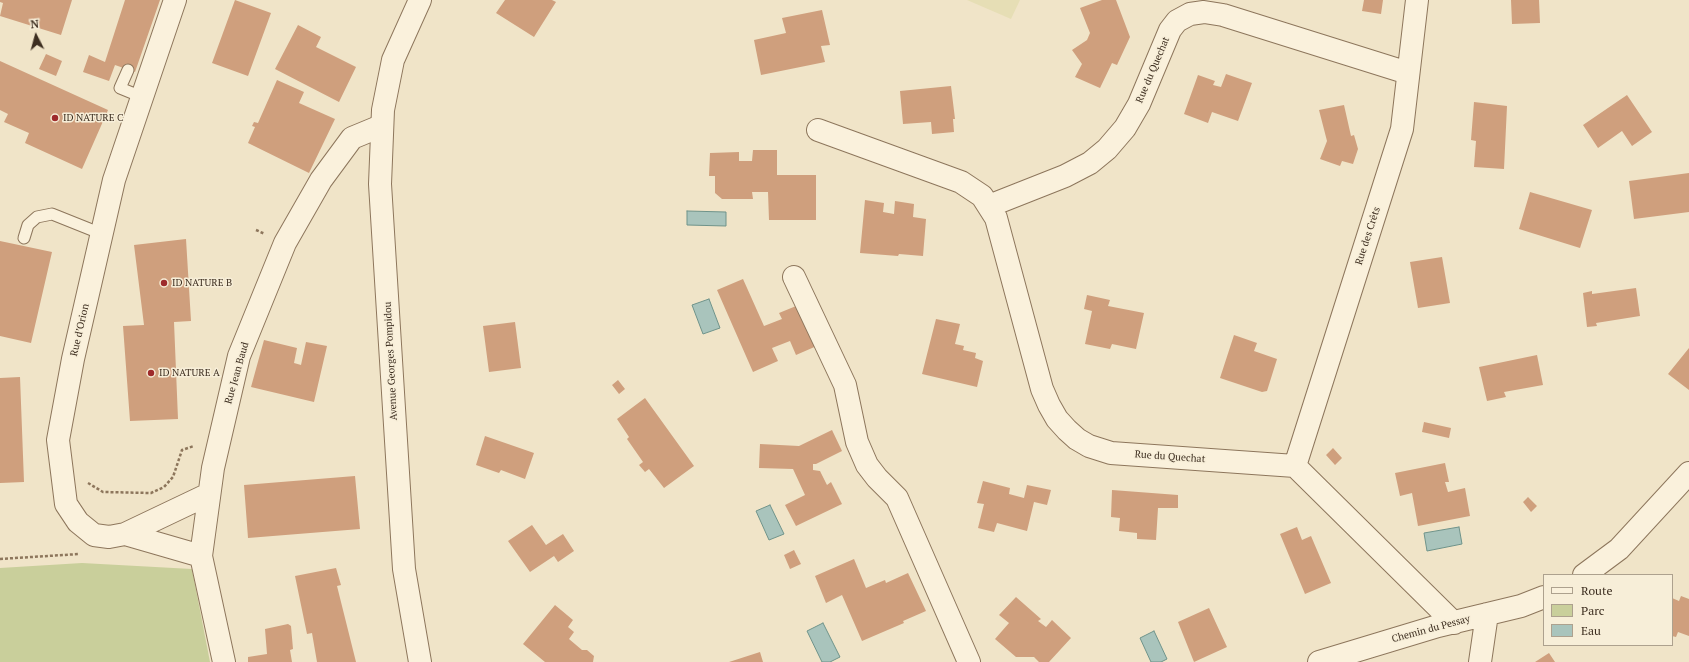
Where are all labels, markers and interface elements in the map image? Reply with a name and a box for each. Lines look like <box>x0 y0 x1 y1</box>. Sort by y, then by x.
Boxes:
north arrow <box>16 16 56 56</box>
text: N <box>30 17 40 31</box>
street label: Rue du Quechat <box>1134 35 1172 105</box>
place label: ID NATURE C <box>63 112 123 124</box>
marker: ID NATURE C <box>50 113 60 123</box>
street label: Rue des Crêts <box>1353 205 1383 267</box>
place label: ID NATURE B <box>172 277 232 289</box>
marker: ID NATURE B <box>159 278 169 288</box>
street label: Avenue Georges Pompidou <box>382 301 400 421</box>
street label: Rue d’Orion <box>68 303 92 357</box>
street label: Rue Jean Baud <box>222 341 252 405</box>
place label: ID NATURE A <box>159 367 220 379</box>
marker: ID NATURE A <box>146 368 156 378</box>
street label: Rue du Quechat <box>1134 449 1206 465</box>
legend <box>1543 574 1673 646</box>
text: Route <box>1581 583 1612 598</box>
text: Parc <box>1581 603 1604 618</box>
street label: Chemin du Pessay <box>1391 613 1471 645</box>
text: Eau <box>1581 623 1601 638</box>

